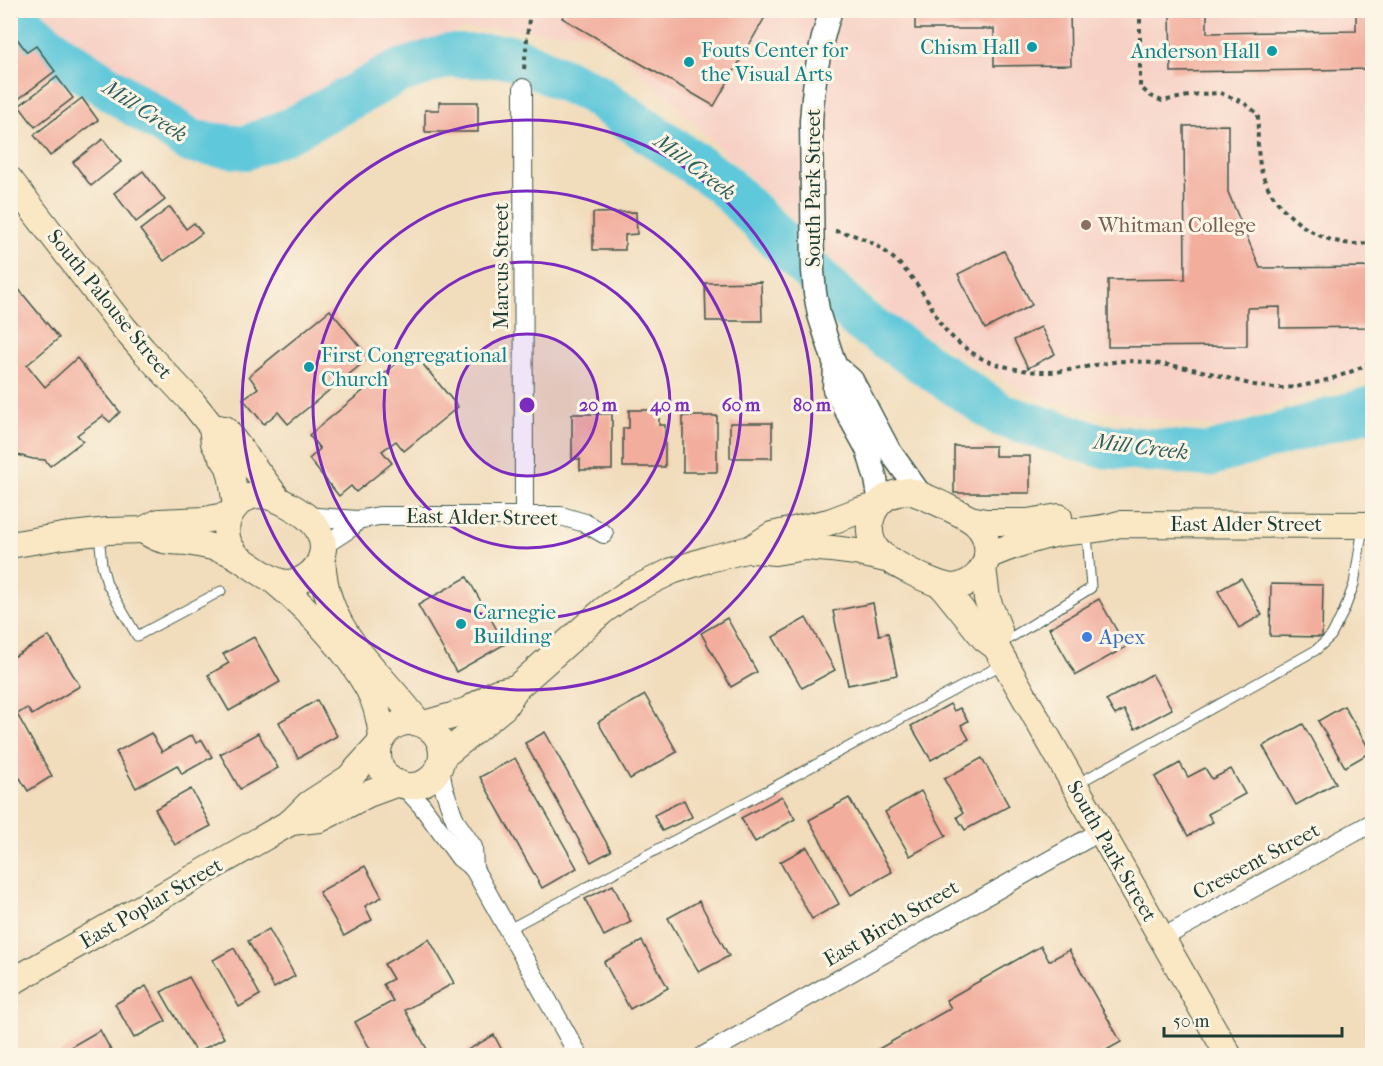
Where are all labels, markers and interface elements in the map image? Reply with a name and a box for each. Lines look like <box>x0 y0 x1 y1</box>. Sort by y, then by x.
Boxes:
place label: Chism Hall <box>920 35 1020 59</box>
place label: Fouts Center for the Visual Arts <box>701 38 848 86</box>
place label: Anderson Hall <box>1130 39 1260 63</box>
marker: Chism Hall <box>1025 40 1039 54</box>
marker: Anderson Hall <box>1265 44 1279 58</box>
marker: Fouts Center for the Visual Arts <box>682 55 696 69</box>
water label: Mill Creek <box>96 73 192 148</box>
street label: South Park Street <box>801 108 825 267</box>
water label: Mill Creek <box>648 127 741 206</box>
street label: Marcus Street <box>489 202 513 329</box>
place label: Whitman College <box>1097 213 1256 237</box>
marker: Whitman College <box>1079 218 1093 232</box>
street label: South Palouse Street <box>42 225 178 384</box>
place label: First Congregational Church <box>321 343 507 391</box>
marker: First Congregational Church <box>302 360 316 374</box>
centre of rings <box>517 395 537 415</box>
text: 20 m <box>579 395 618 416</box>
text: 40 m <box>649 395 691 416</box>
text: 60 m <box>722 395 761 416</box>
text: 80 m <box>793 395 832 416</box>
water label: Mill Creek <box>1090 428 1190 466</box>
street label: East Alder Street <box>406 504 559 530</box>
street label: East Alder Street <box>1170 512 1323 536</box>
place label: Carnegie Building <box>473 600 556 648</box>
marker: Carnegie Building <box>454 617 468 631</box>
place label: Apex <box>1098 625 1145 649</box>
marker: Apex <box>1080 630 1094 644</box>
street label: South Park Street <box>1062 776 1162 926</box>
street label: Crescent Street <box>1189 817 1324 904</box>
street label: East Poplar Street <box>75 852 227 954</box>
street label: East Birch Street <box>819 874 963 971</box>
scale bar <box>1164 1000 1342 1038</box>
text: 50 m <box>1173 1011 1210 1032</box>

